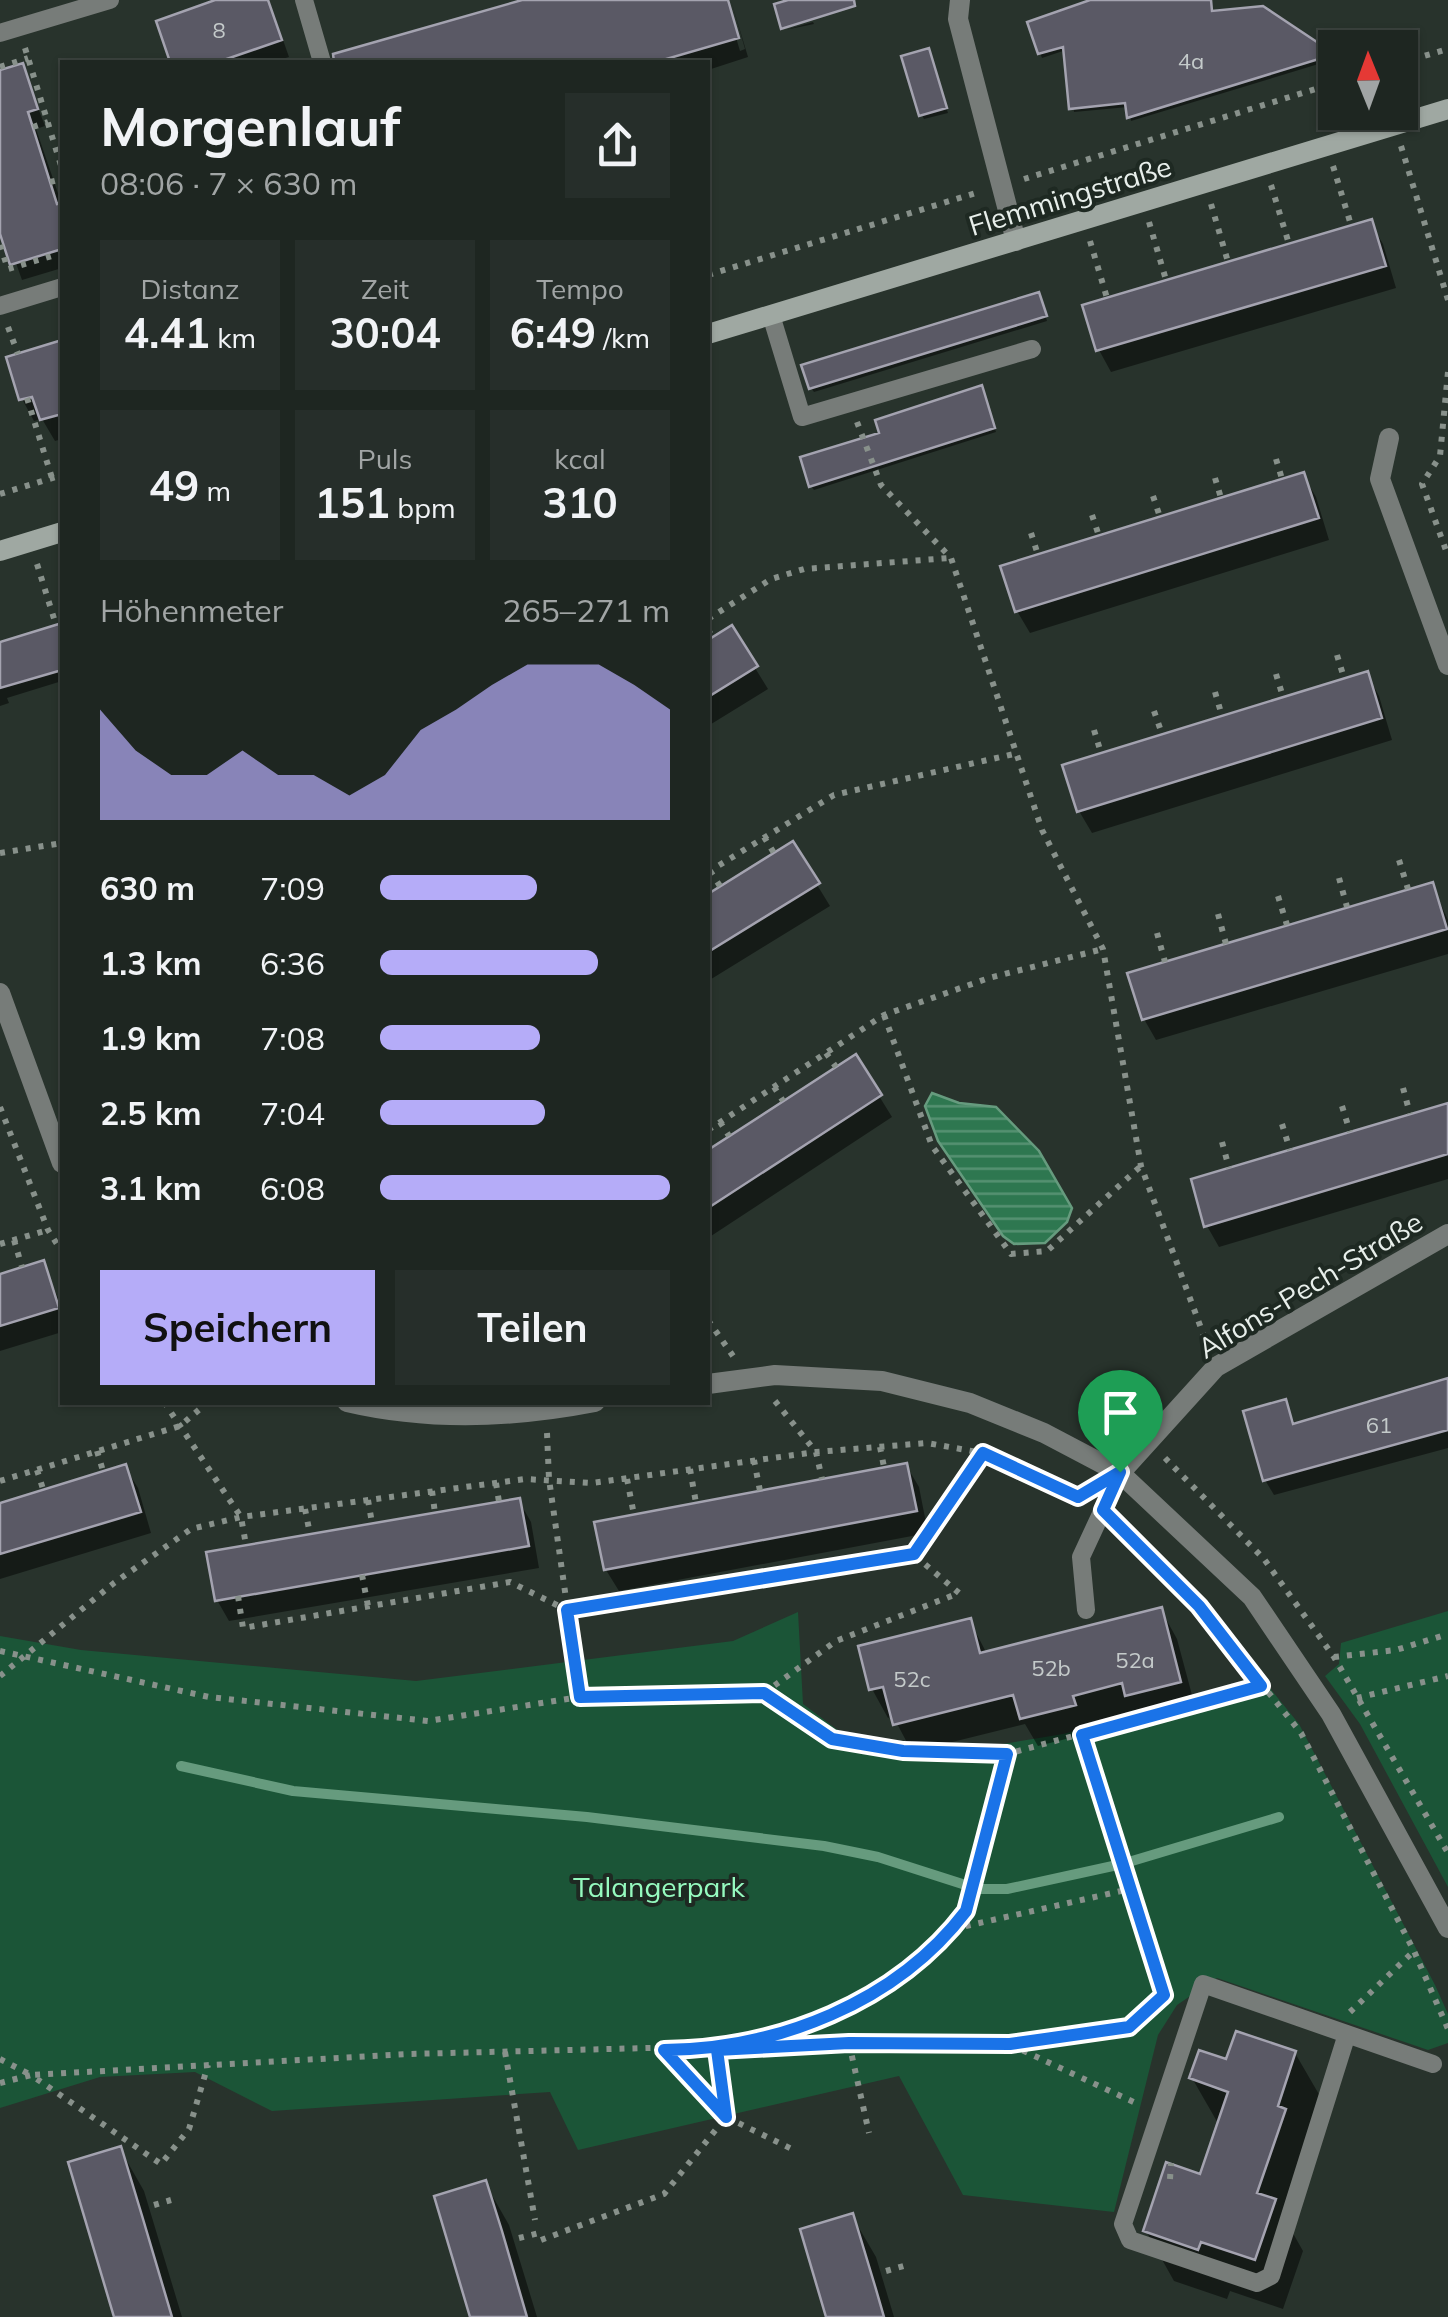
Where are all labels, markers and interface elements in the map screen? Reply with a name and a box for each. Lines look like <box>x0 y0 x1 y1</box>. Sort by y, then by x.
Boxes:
house number: 8 <box>212 16 226 44</box>
north arrow <box>1318 30 1418 130</box>
map controls <box>1318 30 1418 130</box>
house number: 4a <box>1178 47 1204 75</box>
text: Morgenlauf <box>100 91 401 160</box>
button: share <box>565 93 670 198</box>
street label: Flemmingstraße <box>964 148 1175 243</box>
text: 08:06 · 7 × 630 m <box>100 163 357 203</box>
text: Distanz <box>141 271 239 306</box>
text: Zeit <box>361 271 409 306</box>
text: Tempo <box>536 271 624 306</box>
text: 4.41 <box>124 306 210 359</box>
text: 30:04 <box>329 306 441 359</box>
text: 6:49 <box>510 306 596 359</box>
text: km <box>210 320 256 355</box>
text: /km <box>596 320 650 355</box>
text: Puls <box>358 441 412 476</box>
text: kcal <box>554 441 606 476</box>
text: 49 <box>149 459 199 512</box>
text: m <box>199 473 231 508</box>
text: 151 <box>314 476 390 529</box>
text: 310 <box>542 476 618 529</box>
text: bpm <box>390 490 456 525</box>
text: Höhenmeter <box>100 590 283 630</box>
text: 265–271 m <box>502 590 670 630</box>
text: 630 m <box>100 868 195 908</box>
text: 7:09 <box>260 868 325 908</box>
text: 1.3 km <box>100 943 202 983</box>
text: 6:36 <box>260 943 325 983</box>
text: 1.9 km <box>100 1018 202 1058</box>
text: 7:08 <box>260 1018 325 1058</box>
text: 2.5 km <box>100 1093 202 1133</box>
text: 7:04 <box>260 1093 325 1133</box>
text: 3.1 km <box>100 1168 202 1208</box>
text: 6:08 <box>260 1168 325 1208</box>
street label: Alfons-Pech-Straße <box>1191 1204 1429 1366</box>
button: Speichern <box>100 1270 375 1385</box>
button: Teilen <box>395 1270 670 1385</box>
pin <box>1078 1370 1163 1473</box>
icon: arrive <box>1093 1385 1148 1440</box>
house number: 61 <box>1366 1411 1392 1439</box>
house number: 52a <box>1115 1646 1155 1674</box>
house number: 52b <box>1031 1654 1071 1682</box>
house number: 52c <box>893 1665 931 1693</box>
park label: Talangerpark <box>573 1869 746 1904</box>

